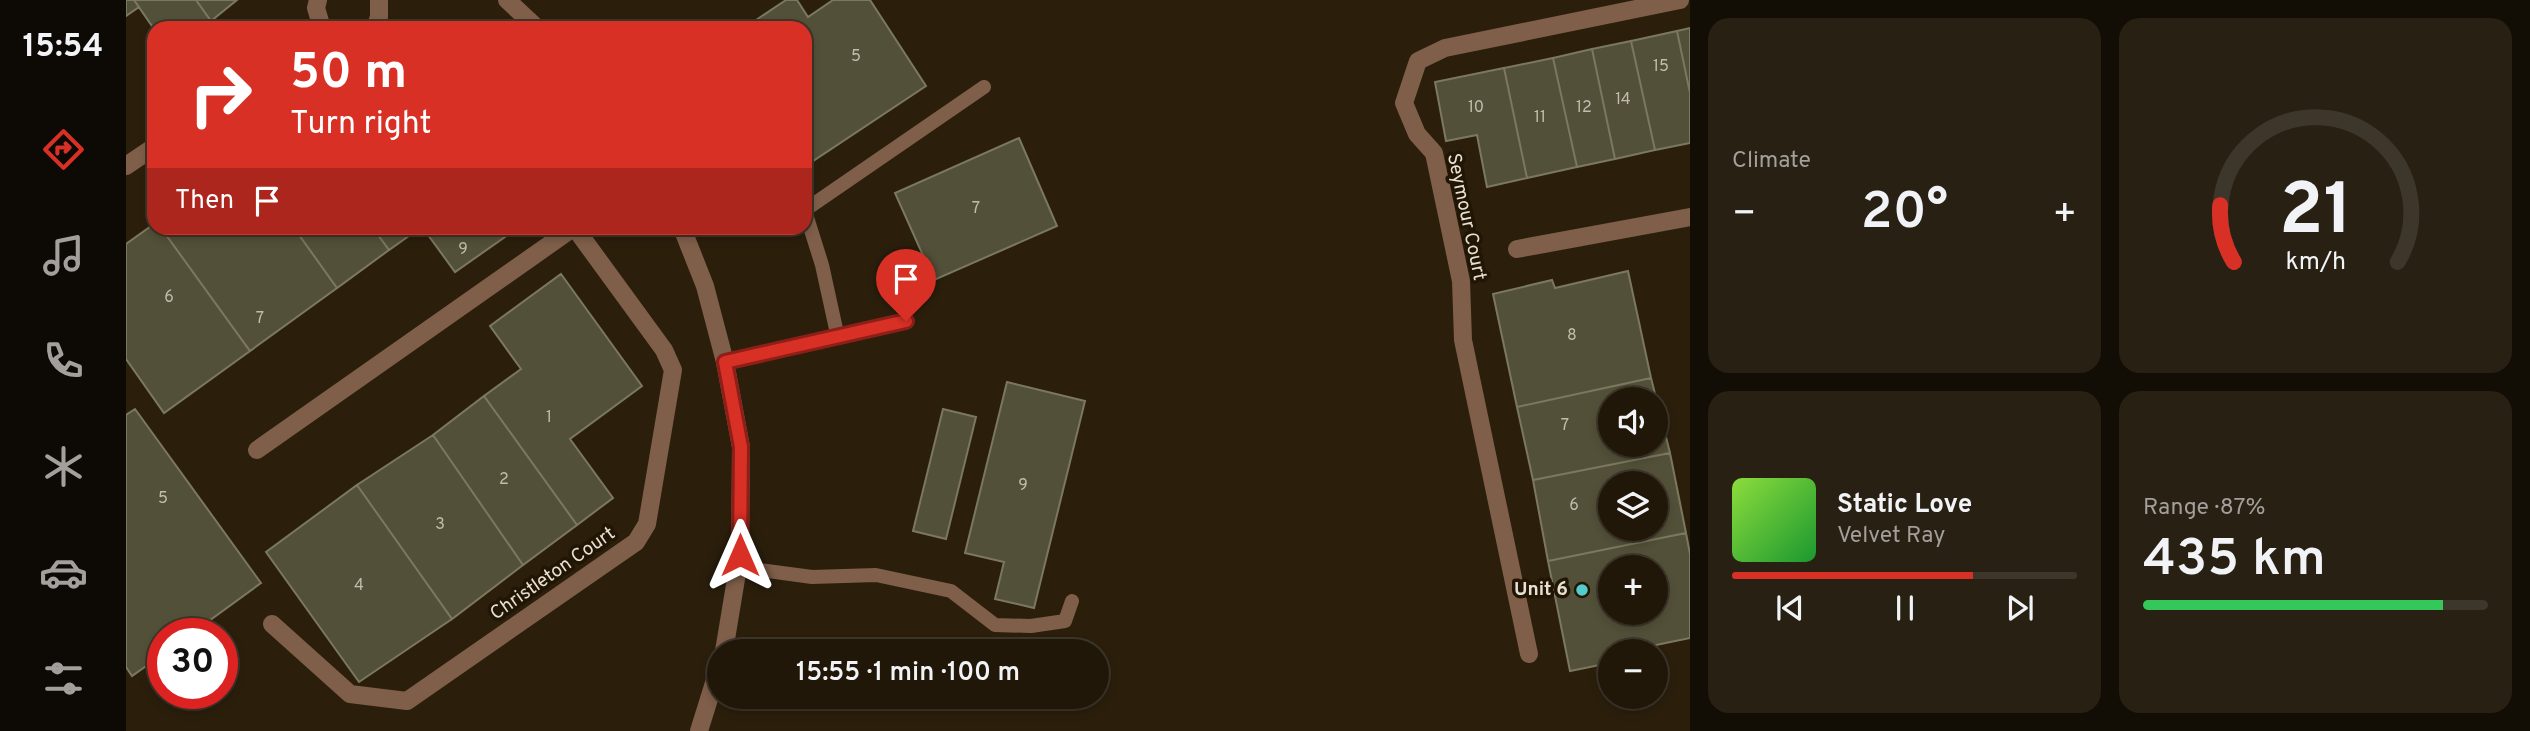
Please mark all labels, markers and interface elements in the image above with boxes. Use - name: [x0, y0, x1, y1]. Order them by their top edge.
- text: 15:54: [23, 28, 103, 68]
- text: 50 m: [290, 44, 407, 106]
- house number: 5: [851, 47, 861, 67]
- icon: right: [175, 49, 266, 140]
- house number: 15: [1653, 57, 1669, 77]
- house number: 14: [1615, 90, 1631, 110]
- house number: 10: [1468, 98, 1484, 118]
- house number: 12: [1576, 98, 1592, 118]
- text: Turn right: [290, 105, 432, 145]
- house number: 11: [1534, 108, 1546, 128]
- icon: directions: [39, 125, 88, 174]
- text: Climate: [1732, 147, 1811, 176]
- street label: Seymour Court: [1441, 151, 1491, 283]
- text: 21: [2279, 168, 2352, 260]
- text: 20°: [1861, 181, 1948, 247]
- icon: arrive: [248, 182, 286, 220]
- text: Then: [175, 185, 234, 218]
- text: −: [1732, 191, 1757, 240]
- text: +: [2052, 191, 2077, 240]
- house number: 7: [972, 199, 980, 219]
- icon: music: [39, 231, 88, 280]
- house number: 9: [458, 240, 468, 260]
- text: km/h: [2285, 246, 2346, 278]
- pin: [876, 249, 936, 321]
- icon: arrive: [887, 260, 925, 298]
- house number: 6: [164, 288, 174, 308]
- house number: 7: [256, 309, 264, 329]
- house number: 8: [1567, 326, 1577, 346]
- icon: phone: [39, 336, 88, 385]
- map controls: [1598, 387, 1668, 709]
- button: sound: [1598, 387, 1668, 457]
- house number: 1: [546, 408, 552, 428]
- house number: 7: [1561, 416, 1569, 436]
- icon: climate: [39, 442, 88, 491]
- house number: 2: [499, 470, 509, 490]
- button: layers: [1598, 471, 1668, 541]
- house number: 9: [1018, 476, 1028, 496]
- house number: 5: [158, 489, 168, 509]
- text: Static Love: [1837, 489, 1972, 522]
- text: Range · 87%: [2143, 494, 2266, 523]
- house number: 6: [1569, 496, 1579, 516]
- house number: 3: [435, 515, 445, 535]
- position arrow: [703, 518, 777, 592]
- street label: Christleton Court: [486, 522, 620, 626]
- text: Velvet Ray: [1837, 522, 1945, 551]
- text: 435 km: [2143, 528, 2326, 594]
- icon: car: [39, 548, 88, 597]
- button: +: [1598, 555, 1668, 625]
- house number: 4: [354, 576, 364, 596]
- place label: Unit 6: [1514, 578, 1568, 602]
- marker: Unit 6: [1574, 582, 1590, 598]
- icon: previous: [1771, 589, 1809, 627]
- icon: pause: [1886, 589, 1924, 627]
- icon: next: [2001, 589, 2039, 627]
- speed limit sign: 30: [147, 618, 238, 709]
- button: −: [1598, 639, 1668, 709]
- icon: filters: [39, 654, 88, 703]
- text: 15:55 · 1 min · 100 m: [796, 657, 1020, 690]

